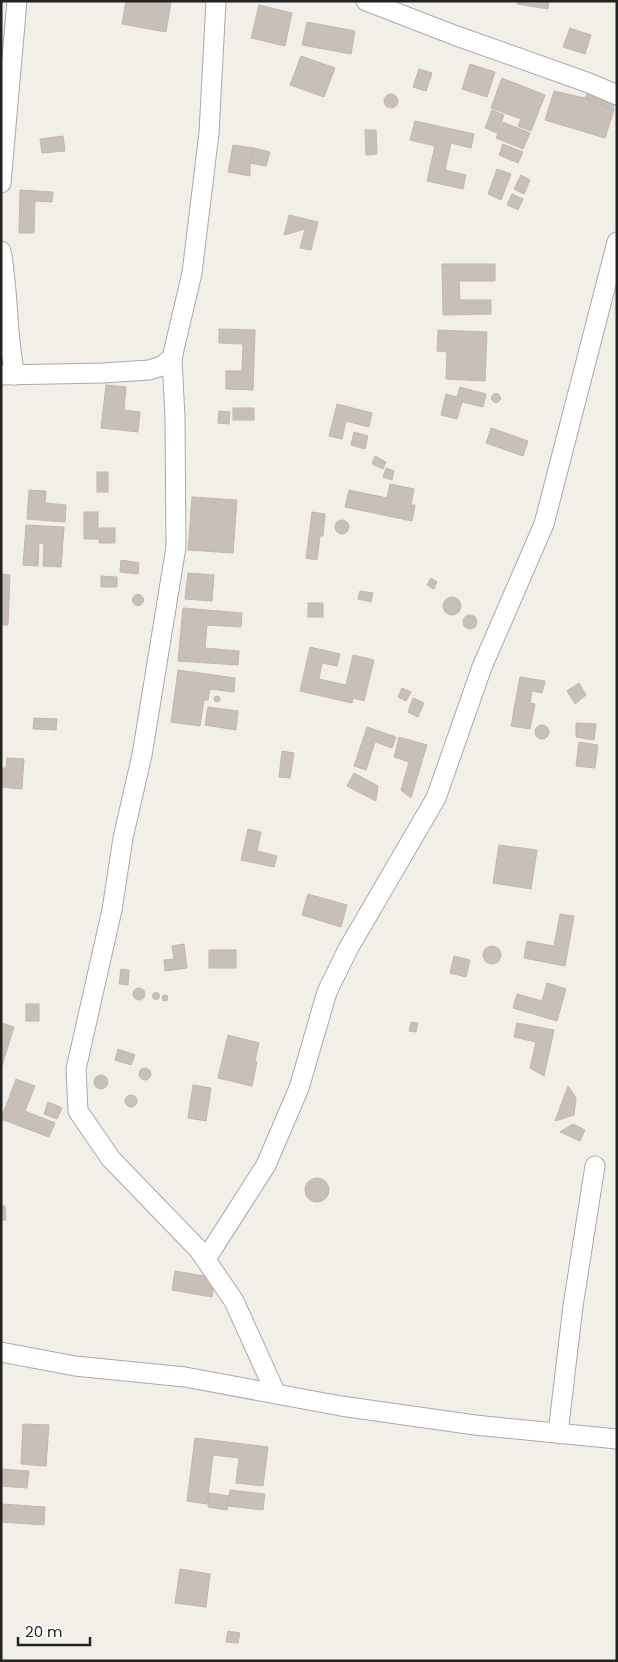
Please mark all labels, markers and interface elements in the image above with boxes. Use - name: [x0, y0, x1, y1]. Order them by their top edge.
- scale bar: [18, 1614, 90, 1646]
- text: 20 m: [25, 1621, 63, 1642]

